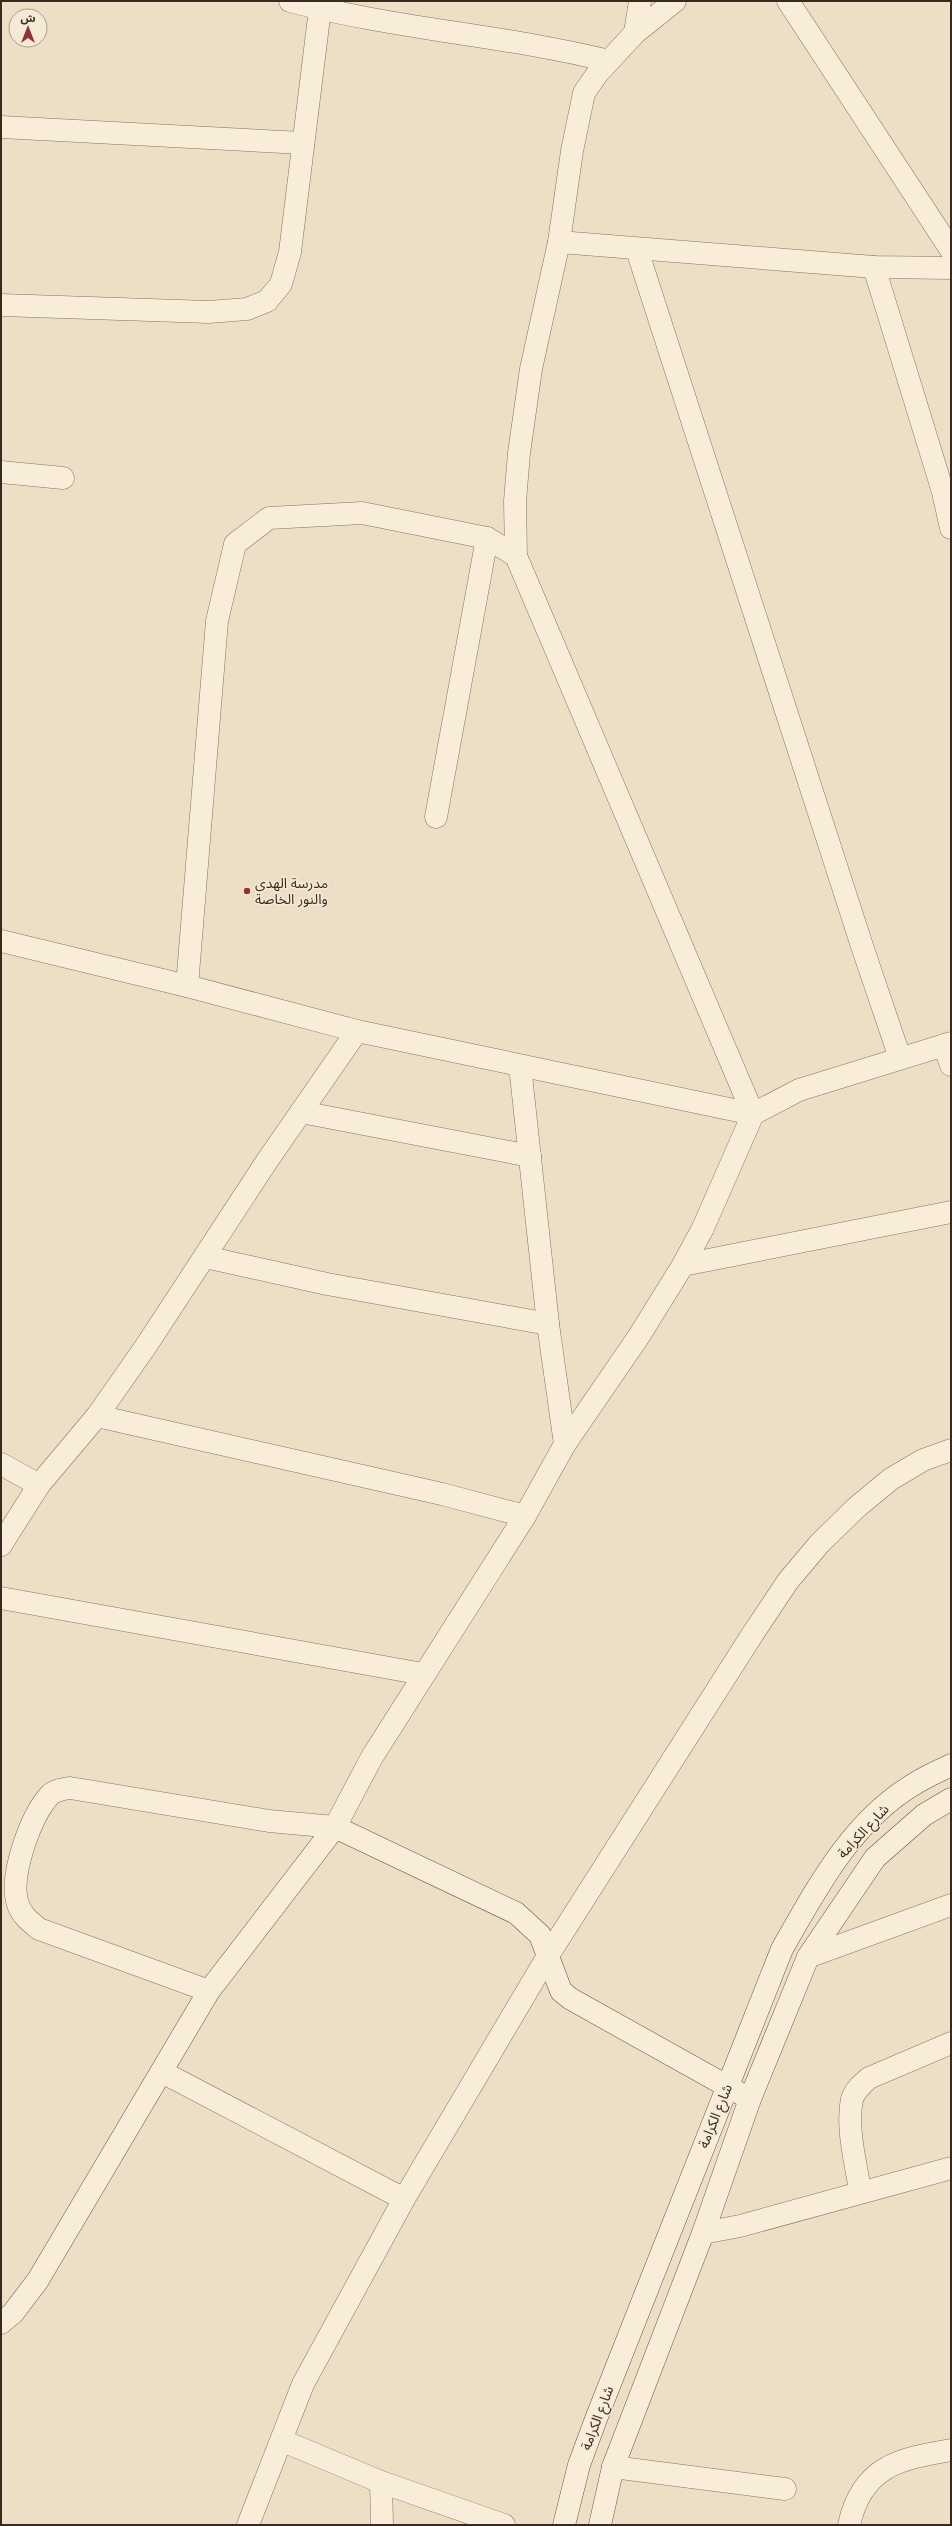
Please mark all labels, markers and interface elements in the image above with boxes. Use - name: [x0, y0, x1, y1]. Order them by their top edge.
- north arrow: [8, 8, 48, 48]
- text: ش: [20, 12, 36, 25]
- place label: مدرسة الهدى والنور الخاصة: [255, 875, 328, 908]
- marker: مدرسة الهدى والنور الخاصة: [242, 886, 252, 896]
- street label: شارع الكرامة: [834, 1801, 894, 1863]
- street label: شارع الكرامة: [695, 2082, 738, 2151]
- street label: شارع الكرامة: [577, 2384, 619, 2453]

